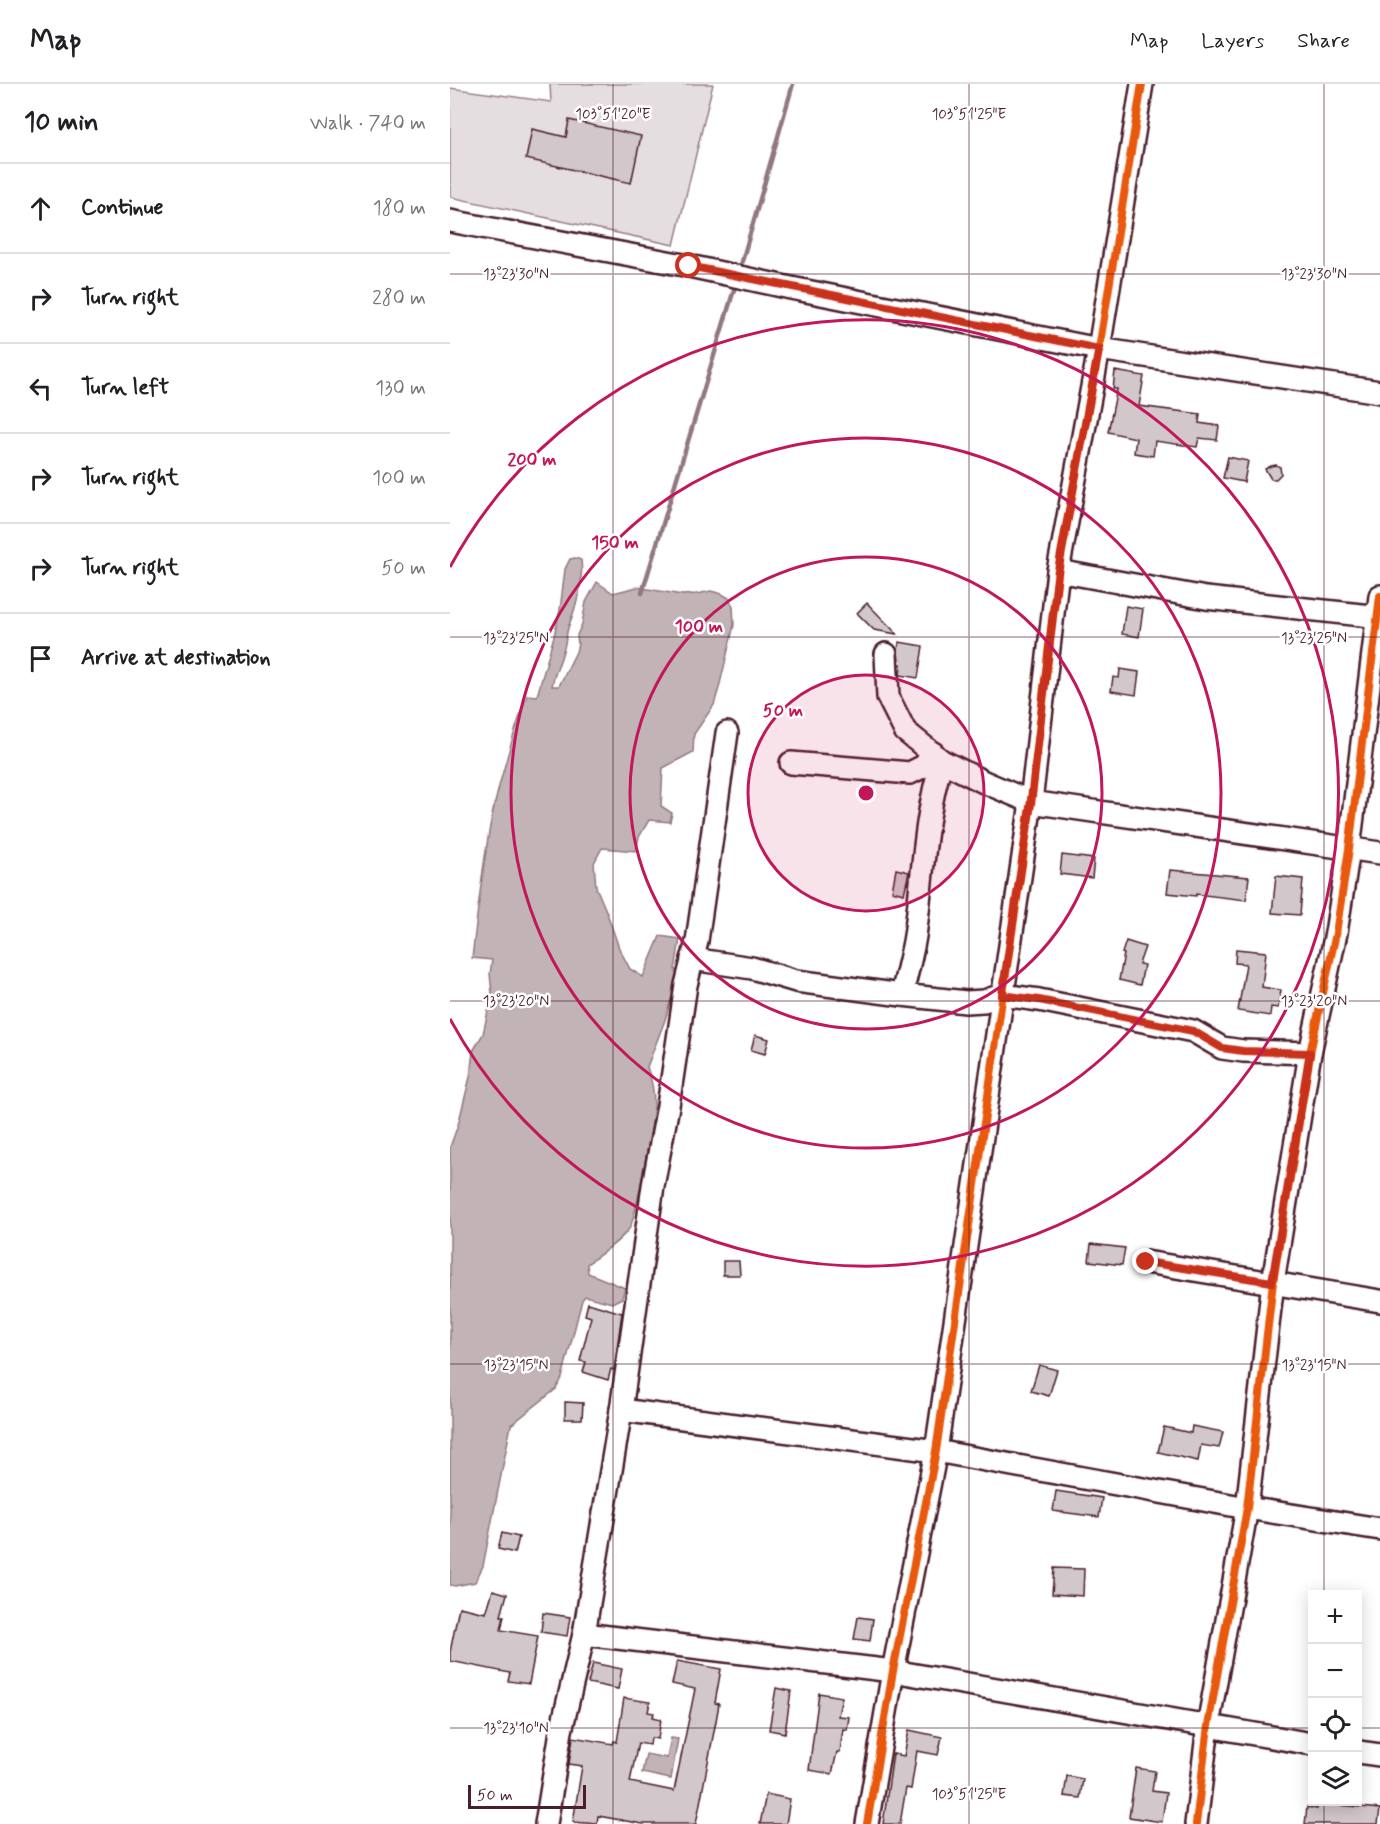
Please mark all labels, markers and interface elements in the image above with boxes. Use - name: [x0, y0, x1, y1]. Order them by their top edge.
- text: Map: [30, 23, 81, 60]
- text: Map: [1130, 27, 1168, 55]
- text: Layers: [1201, 27, 1264, 55]
- text: Share: [1297, 27, 1350, 55]
- text: 103°51'20"E: [575, 105, 651, 125]
- text: 103°51'25"E: [932, 105, 1007, 125]
- text: 10 min: [24, 106, 99, 140]
- text: Walk · 740 m: [310, 110, 426, 137]
- icon: ahead: [24, 192, 57, 225]
- text: Continue: [81, 194, 163, 222]
- text: 180 m: [373, 195, 426, 222]
- route start: [675, 252, 701, 278]
- text: 13°23'30"N: [483, 265, 549, 285]
- text: 13°23'30"N: [1281, 265, 1347, 285]
- icon: right: [24, 282, 57, 315]
- text: Turn right: [81, 284, 179, 312]
- text: 280 m: [372, 285, 426, 312]
- icon: left: [24, 372, 57, 405]
- text: Turn left: [81, 374, 169, 402]
- text: 130 m: [375, 375, 426, 402]
- text: 200 m: [507, 448, 557, 472]
- icon: right: [24, 462, 57, 495]
- text: Turn right: [81, 464, 179, 492]
- text: 100 m: [372, 465, 426, 492]
- text: 150 m: [591, 531, 639, 555]
- icon: right: [24, 552, 57, 585]
- text: Turn right: [81, 554, 179, 582]
- text: 50 m: [381, 555, 426, 582]
- text: 100 m: [675, 615, 723, 639]
- text: 13°23'25"N: [483, 629, 549, 649]
- text: 13°23'25"N: [1281, 629, 1347, 649]
- icon: arrive: [24, 642, 57, 675]
- text: Arrive at destination: [81, 644, 271, 672]
- text: 50 m: [763, 699, 803, 723]
- centre of rings: [856, 783, 876, 803]
- text: 13°23'20"N: [483, 992, 549, 1012]
- text: 13°23'20"N: [1281, 992, 1347, 1012]
- route end: [1132, 1248, 1158, 1274]
- text: 13°23'15"N: [483, 1356, 549, 1376]
- text: 13°23'15"N: [1281, 1356, 1347, 1376]
- map controls: [1308, 1590, 1362, 1806]
- button: +: [1308, 1590, 1362, 1644]
- button: −: [1308, 1644, 1362, 1698]
- button: locate: [1308, 1698, 1362, 1752]
- text: 13°23'10"N: [483, 1719, 549, 1739]
- button: layers: [1308, 1752, 1362, 1806]
- scale bar: [468, 1782, 586, 1810]
- text: 50 m: [477, 1785, 513, 1806]
- text: 103°51'25"E: [932, 1785, 1007, 1805]

